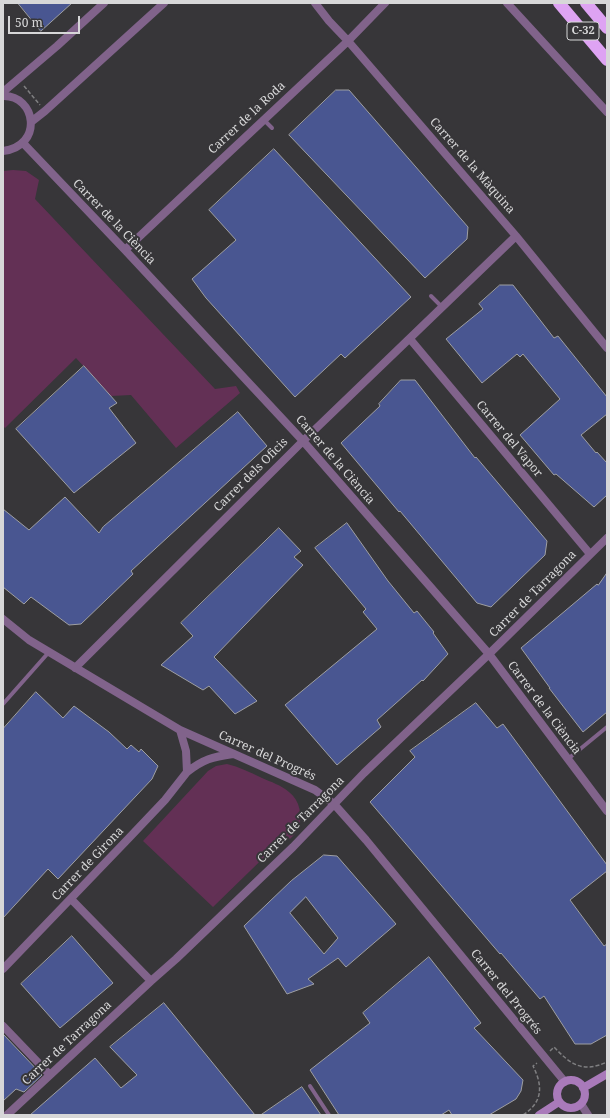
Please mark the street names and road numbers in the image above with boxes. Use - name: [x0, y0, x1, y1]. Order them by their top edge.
- road number: C-32: [567, 22, 599, 40]
- street label: Carrer de la Roda: [206, 79, 288, 157]
- street label: Carrer de la Màquina: [426, 115, 518, 217]
- street label: Carrer de la Ciència: [70, 176, 158, 268]
- street label: Carrer del Vapor: [473, 398, 545, 480]
- street label: Carrer de la Ciència: [293, 413, 377, 507]
- street label: Carrer dels Oficis: [211, 435, 291, 515]
- street label: Carrer de Tarragona: [487, 548, 579, 640]
- street label: Carrer de la Ciència: [504, 659, 584, 757]
- street label: Carrer del Progrés: [216, 728, 318, 784]
- street label: Carrer de Tarragona: [255, 774, 347, 866]
- street label: Carrer de Girona: [49, 824, 127, 904]
- street label: Carrer del Progrés: [467, 947, 545, 1037]
- street label: Carrer de Tarragona: [19, 998, 115, 1088]

